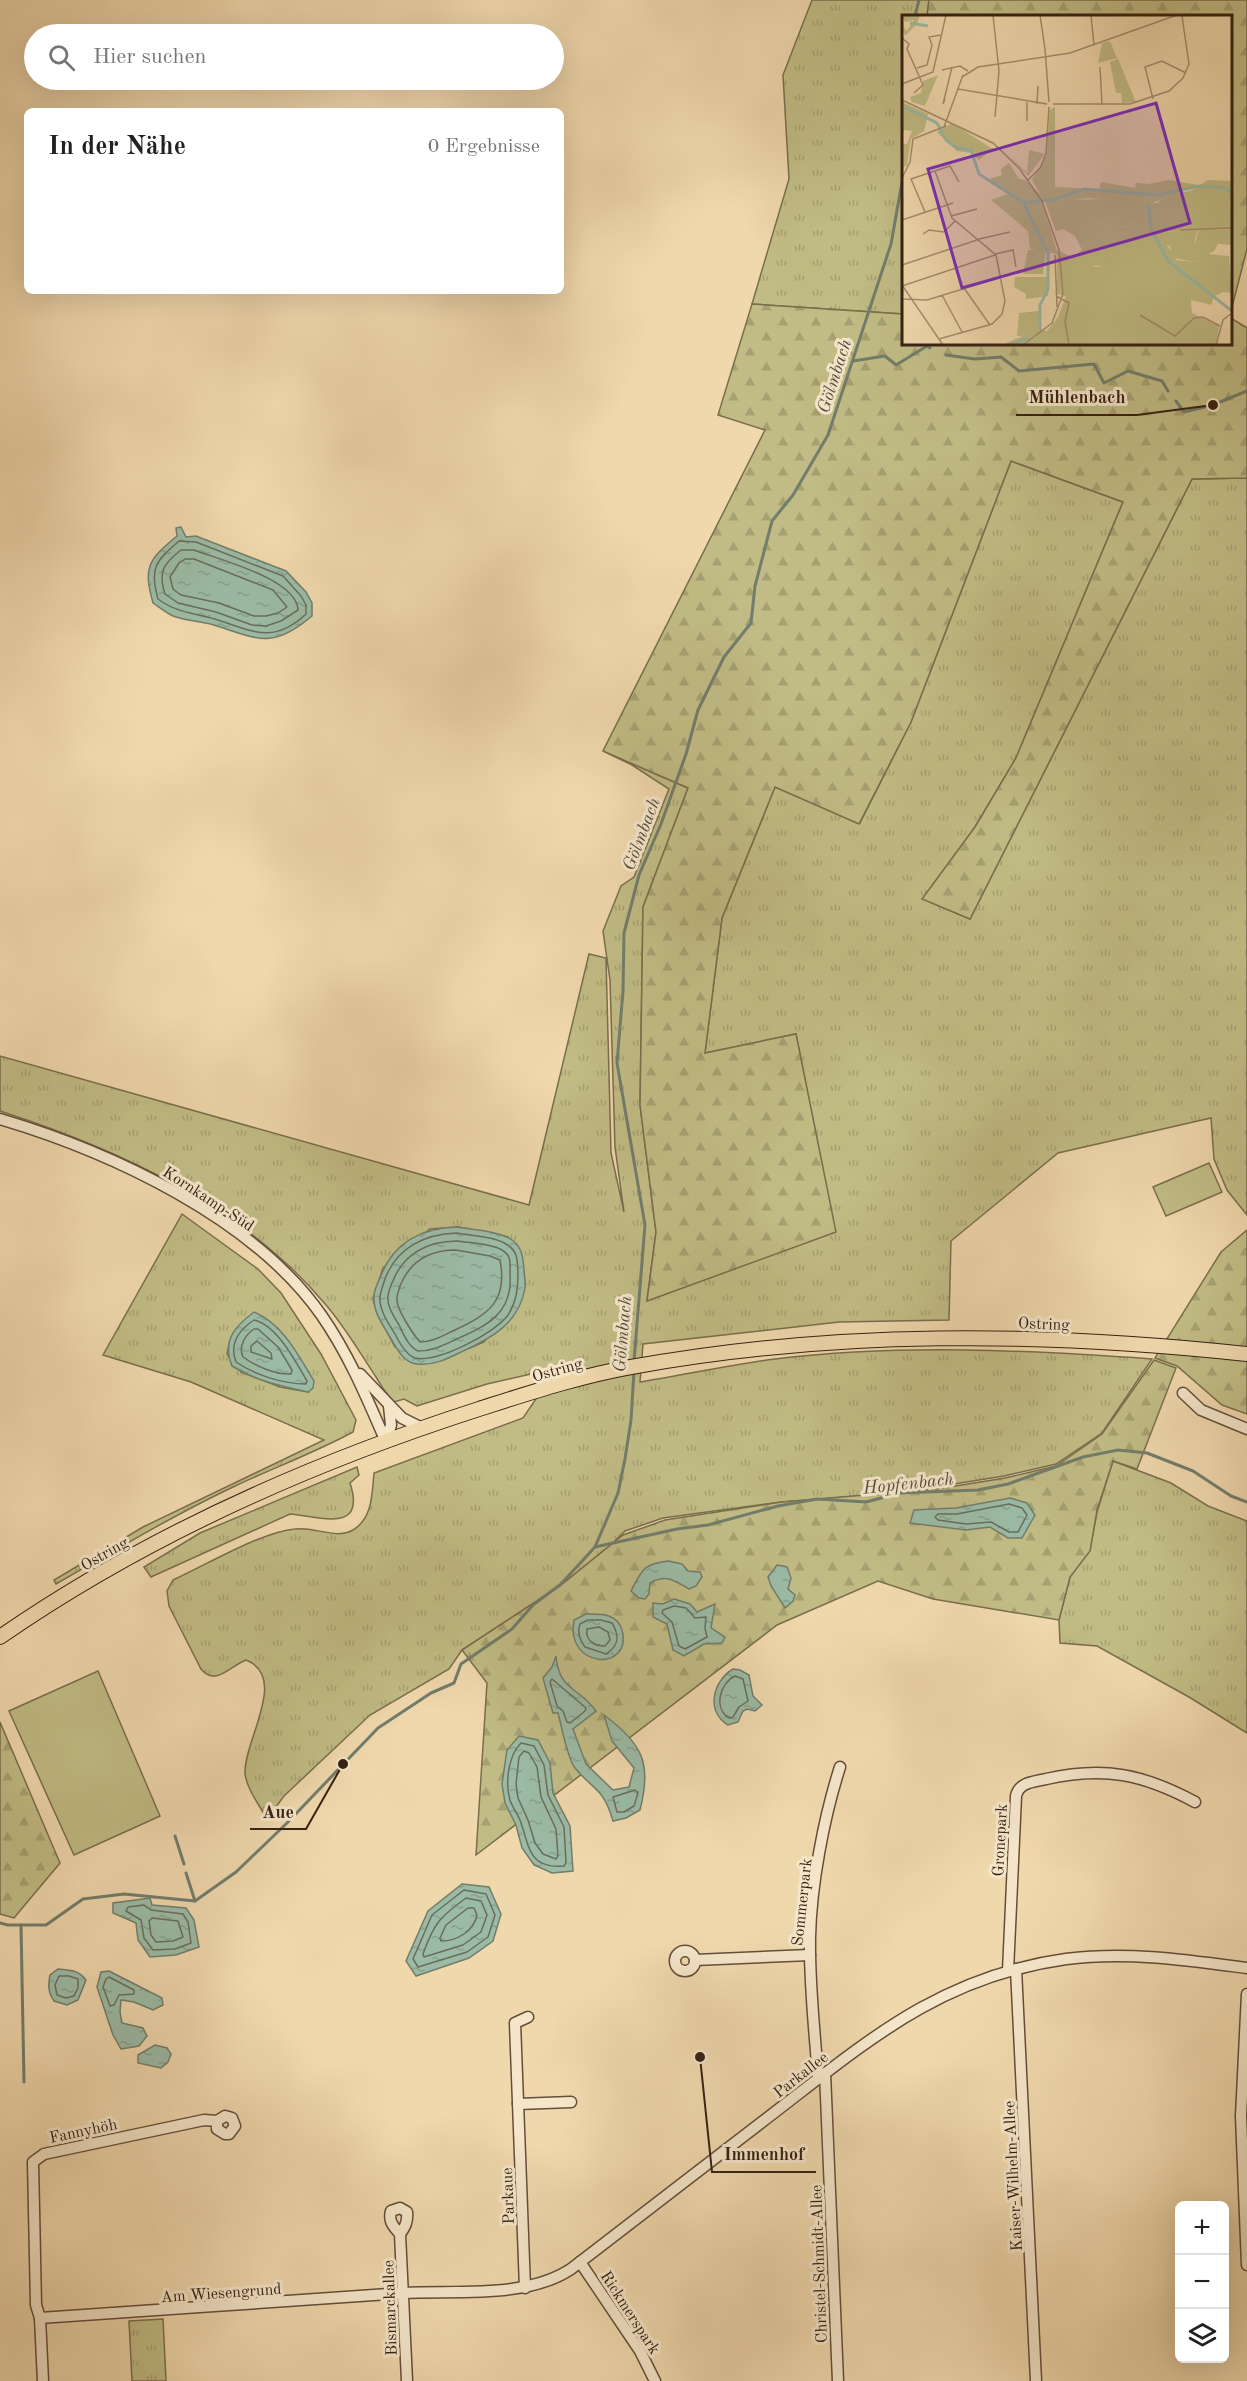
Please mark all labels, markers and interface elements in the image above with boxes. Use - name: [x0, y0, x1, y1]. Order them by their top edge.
- inset map: [902, 15, 1232, 345]
- search box: [24, 24, 564, 90]
- icon: search: [45, 41, 78, 74]
- text: Hier suchen: [93, 46, 206, 68]
- text: In der Nähe: [48, 134, 186, 160]
- text: 0 Ergebnisse: [428, 137, 540, 157]
- water label: Gölmbach: [815, 337, 855, 415]
- callout: Mühlenbach: [1016, 379, 1137, 415]
- text: Mühlenbach: [1028, 389, 1126, 407]
- water label: Gölmbach: [620, 795, 664, 873]
- street label: Kornkamp-Süd: [159, 1164, 256, 1235]
- water label: Gölmbach: [611, 1295, 635, 1373]
- street label: Ostring: [1018, 1316, 1071, 1334]
- street label: Ostring: [530, 1356, 585, 1386]
- water label: Hopfenbach: [861, 1470, 954, 1498]
- street label: Ostring: [79, 1535, 132, 1575]
- callout: Aue: [250, 1793, 306, 1829]
- street label: Gronepark: [991, 1803, 1011, 1877]
- text: Aue: [262, 1804, 294, 1822]
- street label: Sommerpark: [790, 1857, 816, 1947]
- street label: Parkallee: [771, 2049, 831, 2102]
- street label: Kaiser-Wilhelm-Allee: [1002, 2100, 1026, 2252]
- street label: Fannyhöh: [48, 2117, 119, 2147]
- callout: Immenhof: [712, 2136, 816, 2172]
- text: Immenhof: [724, 2146, 806, 2164]
- street label: Parkaue: [500, 2167, 518, 2225]
- street label: Christel-Schmidt-Allee: [809, 2184, 831, 2343]
- map controls: [1175, 2201, 1229, 2363]
- button: +: [1175, 2201, 1229, 2255]
- button: −: [1175, 2255, 1229, 2309]
- street label: Bismarckallee: [381, 2260, 401, 2356]
- street label: Rickmerspark: [597, 2269, 662, 2358]
- street label: Am Wiesengrund: [160, 2282, 282, 2306]
- button: layers: [1175, 2309, 1229, 2363]

